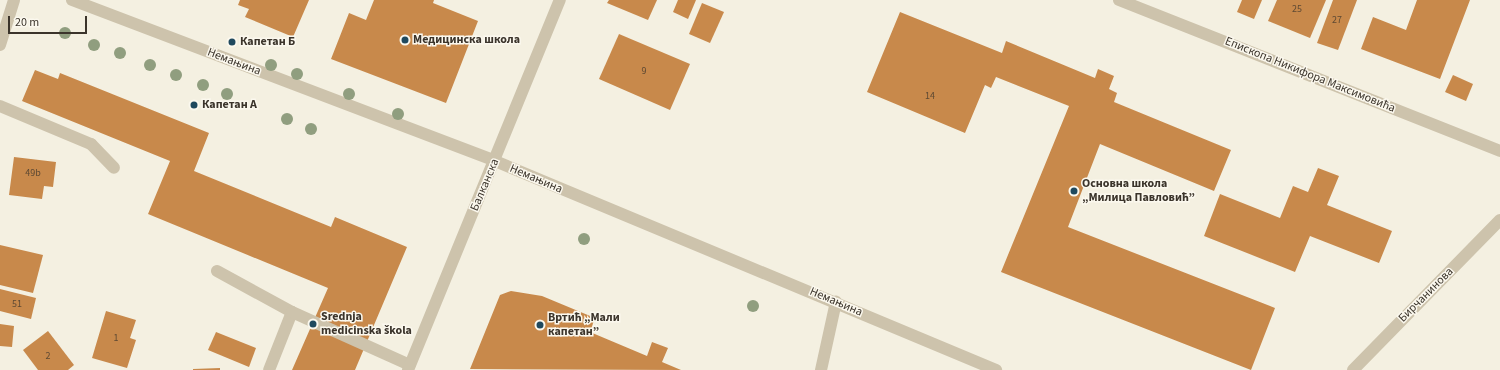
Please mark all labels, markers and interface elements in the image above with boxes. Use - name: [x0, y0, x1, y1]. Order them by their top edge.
- house number: 25: [1292, 4, 1302, 16]
- scale bar: [10, 8, 89, 34]
- text: 20 m: [15, 14, 39, 31]
- house number: 27: [1332, 15, 1342, 27]
- place label: Медицинска школа: [413, 33, 520, 47]
- street label: Епископа Никифора Максимовића: [1223, 34, 1397, 116]
- place label: Капетан Б: [240, 35, 295, 49]
- marker: Медицинска школа: [400, 35, 410, 45]
- marker: Капетан Б: [227, 37, 237, 47]
- street label: Немањина: [205, 45, 263, 79]
- house number: 9: [642, 66, 646, 78]
- house number: 14: [925, 91, 935, 103]
- place label: Капетан А: [202, 98, 257, 112]
- marker: Капетан А: [189, 100, 199, 110]
- street label: Балканска: [468, 157, 502, 213]
- street label: Немањина: [507, 161, 565, 197]
- house number: 49b: [25, 168, 41, 180]
- place label: Основна школа „Милица Павловић”: [1082, 177, 1195, 205]
- marker: Основна школа „Милица Павловић”: [1069, 186, 1079, 196]
- street label: Бирчанинова: [1396, 265, 1456, 325]
- street label: Немањина: [807, 284, 865, 320]
- house number: 51: [12, 299, 22, 311]
- place label: Srednja medicinska škola: [321, 310, 412, 338]
- place label: Вртић „Мали капетан”: [548, 311, 620, 339]
- marker: Srednja medicinska škola: [308, 319, 318, 329]
- marker: Вртић „Мали капетан”: [535, 320, 545, 330]
- house number: 1: [114, 333, 118, 345]
- house number: 2: [46, 351, 50, 363]

